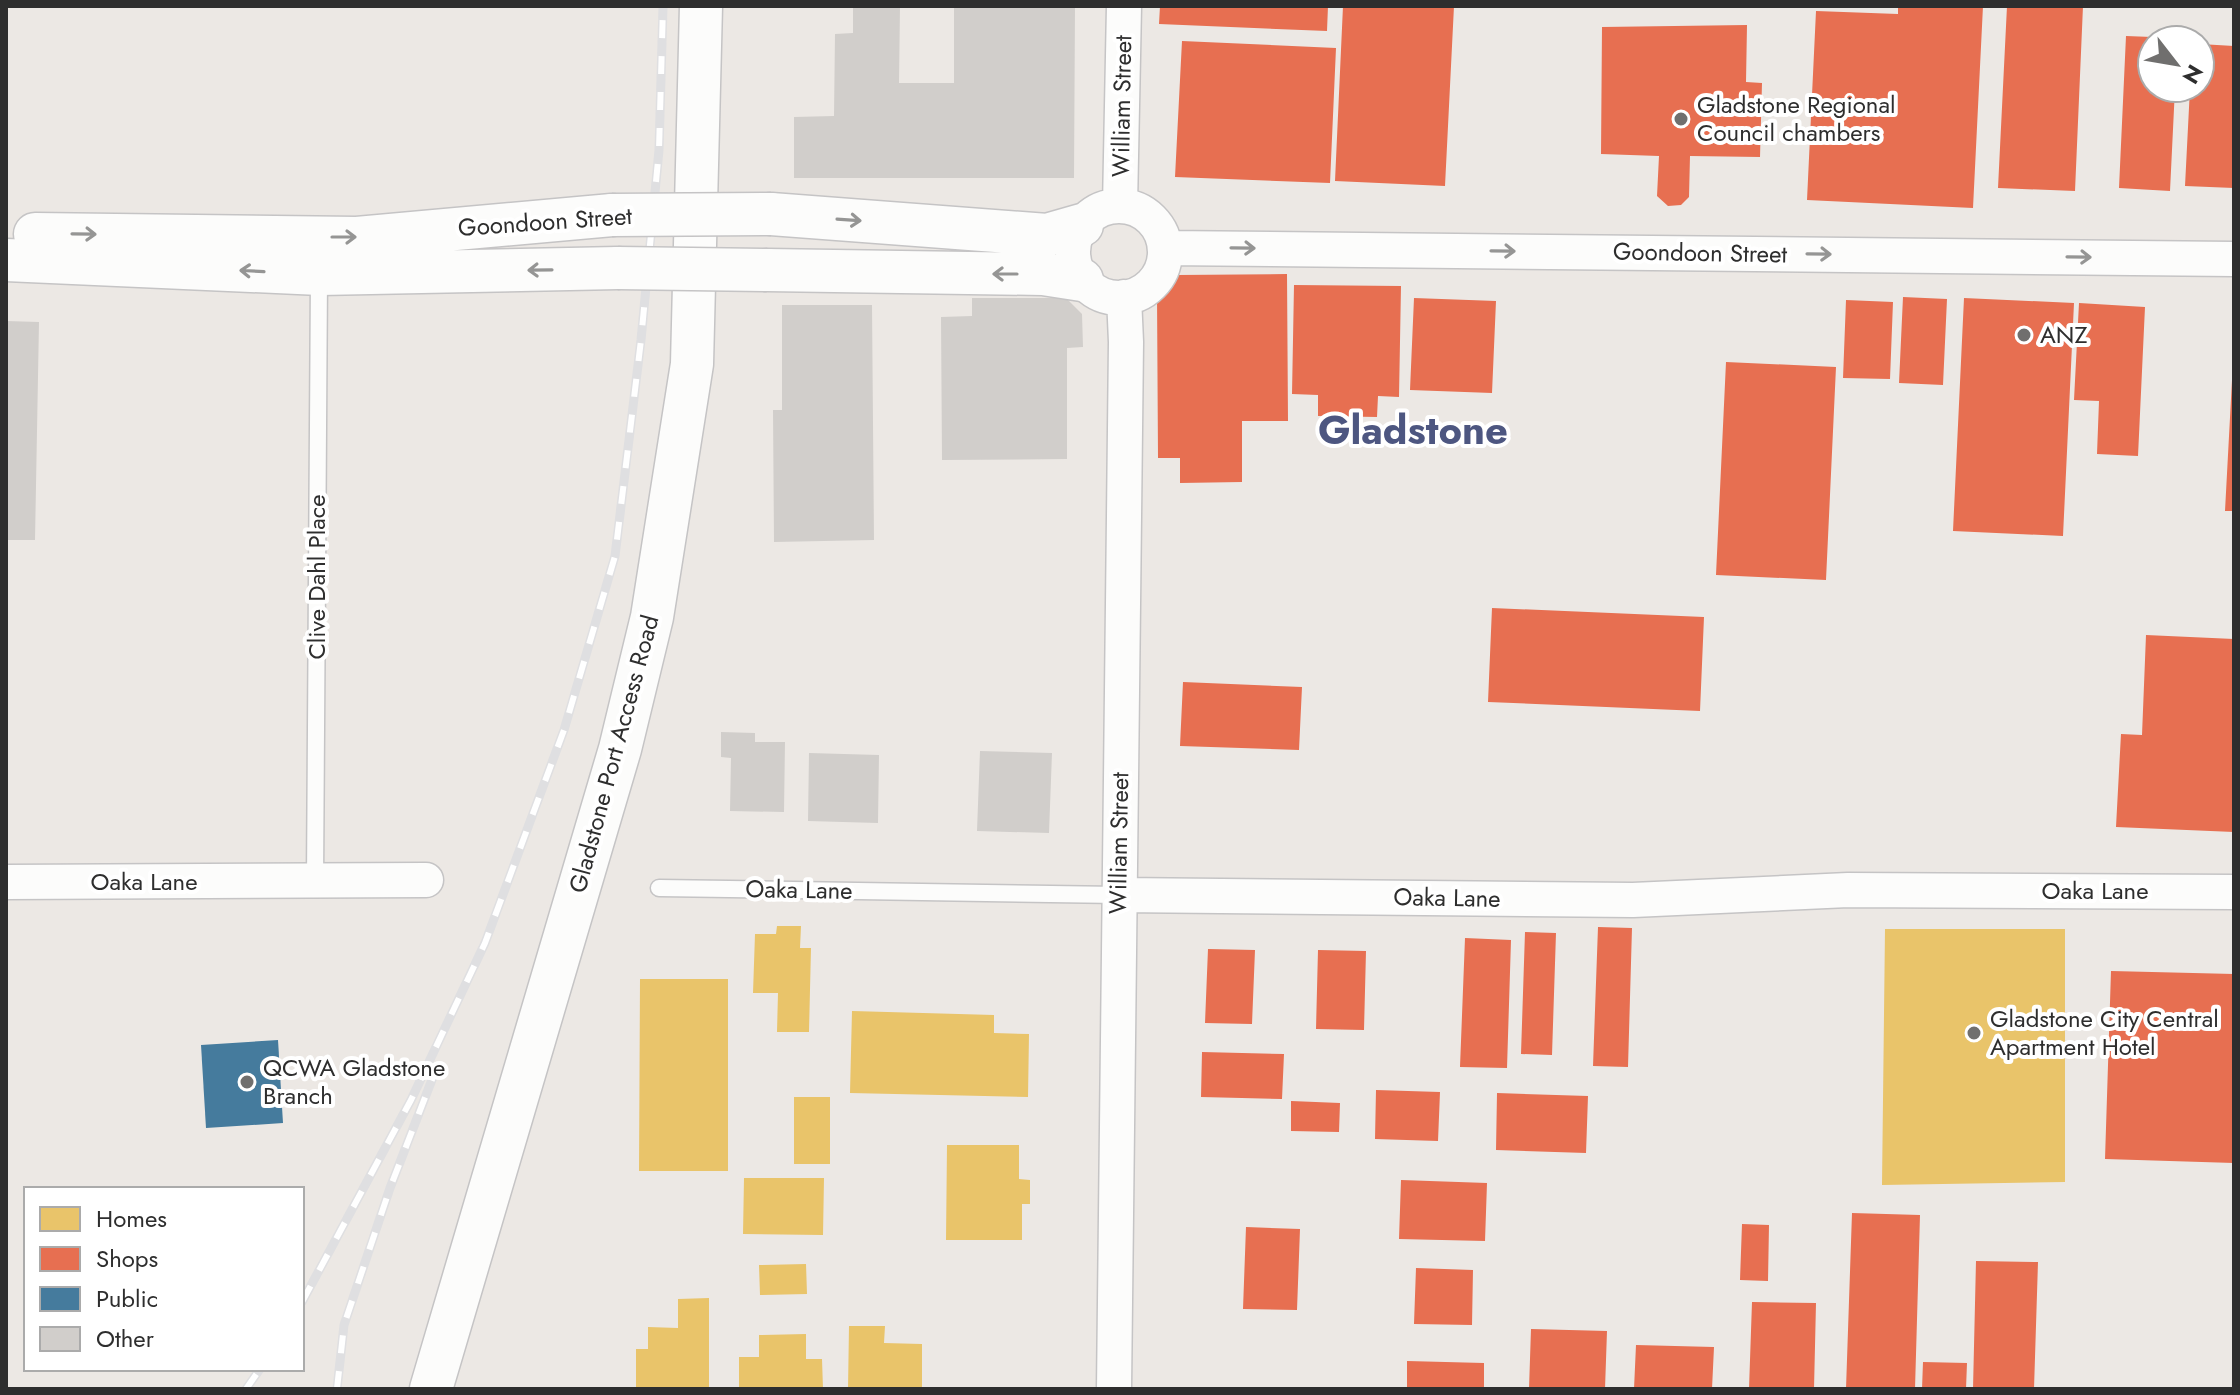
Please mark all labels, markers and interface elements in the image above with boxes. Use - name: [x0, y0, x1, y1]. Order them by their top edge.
- north arrow: [2136, 24, 2216, 104]
- street label: William Street: [1103, 34, 1140, 177]
- text: N: [2175, 59, 2211, 90]
- place label: Gladstone Regional Council chambers: [1697, 87, 1896, 150]
- marker: Gladstone Regional Council chambers: [1672, 110, 1690, 128]
- street label: Goondoon Street: [457, 198, 633, 245]
- one-way arrow: [835, 213, 862, 228]
- one-way arrow: [70, 226, 97, 242]
- one-way arrow: [330, 229, 357, 245]
- street label: Goondoon Street: [1613, 233, 1788, 272]
- one-way arrow: [1229, 240, 1256, 256]
- one-way arrow: [1489, 243, 1516, 259]
- one-way arrow: [1805, 247, 1832, 262]
- one-way arrow: [2065, 249, 2092, 265]
- one-way arrow: [527, 262, 554, 278]
- one-way arrow: [239, 263, 266, 278]
- one-way arrow: [992, 266, 1019, 282]
- place label: ANZ: [2040, 317, 2088, 352]
- marker: ANZ: [2015, 326, 2033, 344]
- district label: Gladstone: [1318, 401, 1508, 459]
- street label: Clive Dahl Place: [299, 494, 334, 660]
- street label: Gladstone Port Access Road: [560, 611, 667, 897]
- street label: William Street: [1100, 771, 1137, 914]
- street label: Oaka Lane: [90, 864, 198, 899]
- street label: Oaka Lane: [745, 871, 853, 908]
- street label: Oaka Lane: [2041, 873, 2149, 908]
- street label: Oaka Lane: [1393, 879, 1501, 916]
- place label: Gladstone City Central Apartment Hotel: [1990, 1001, 2219, 1064]
- marker: Gladstone City Central Apartment Hotel: [1965, 1024, 1983, 1042]
- place label: QCWA Gladstone Branch: [263, 1050, 445, 1113]
- marker: QCWA Gladstone Branch: [238, 1073, 256, 1091]
- legend: [24, 1187, 304, 1371]
- text: Homes: [96, 1201, 167, 1236]
- text: Shops: [96, 1241, 158, 1276]
- text: Public: [96, 1281, 158, 1316]
- text: Other: [96, 1321, 155, 1356]

